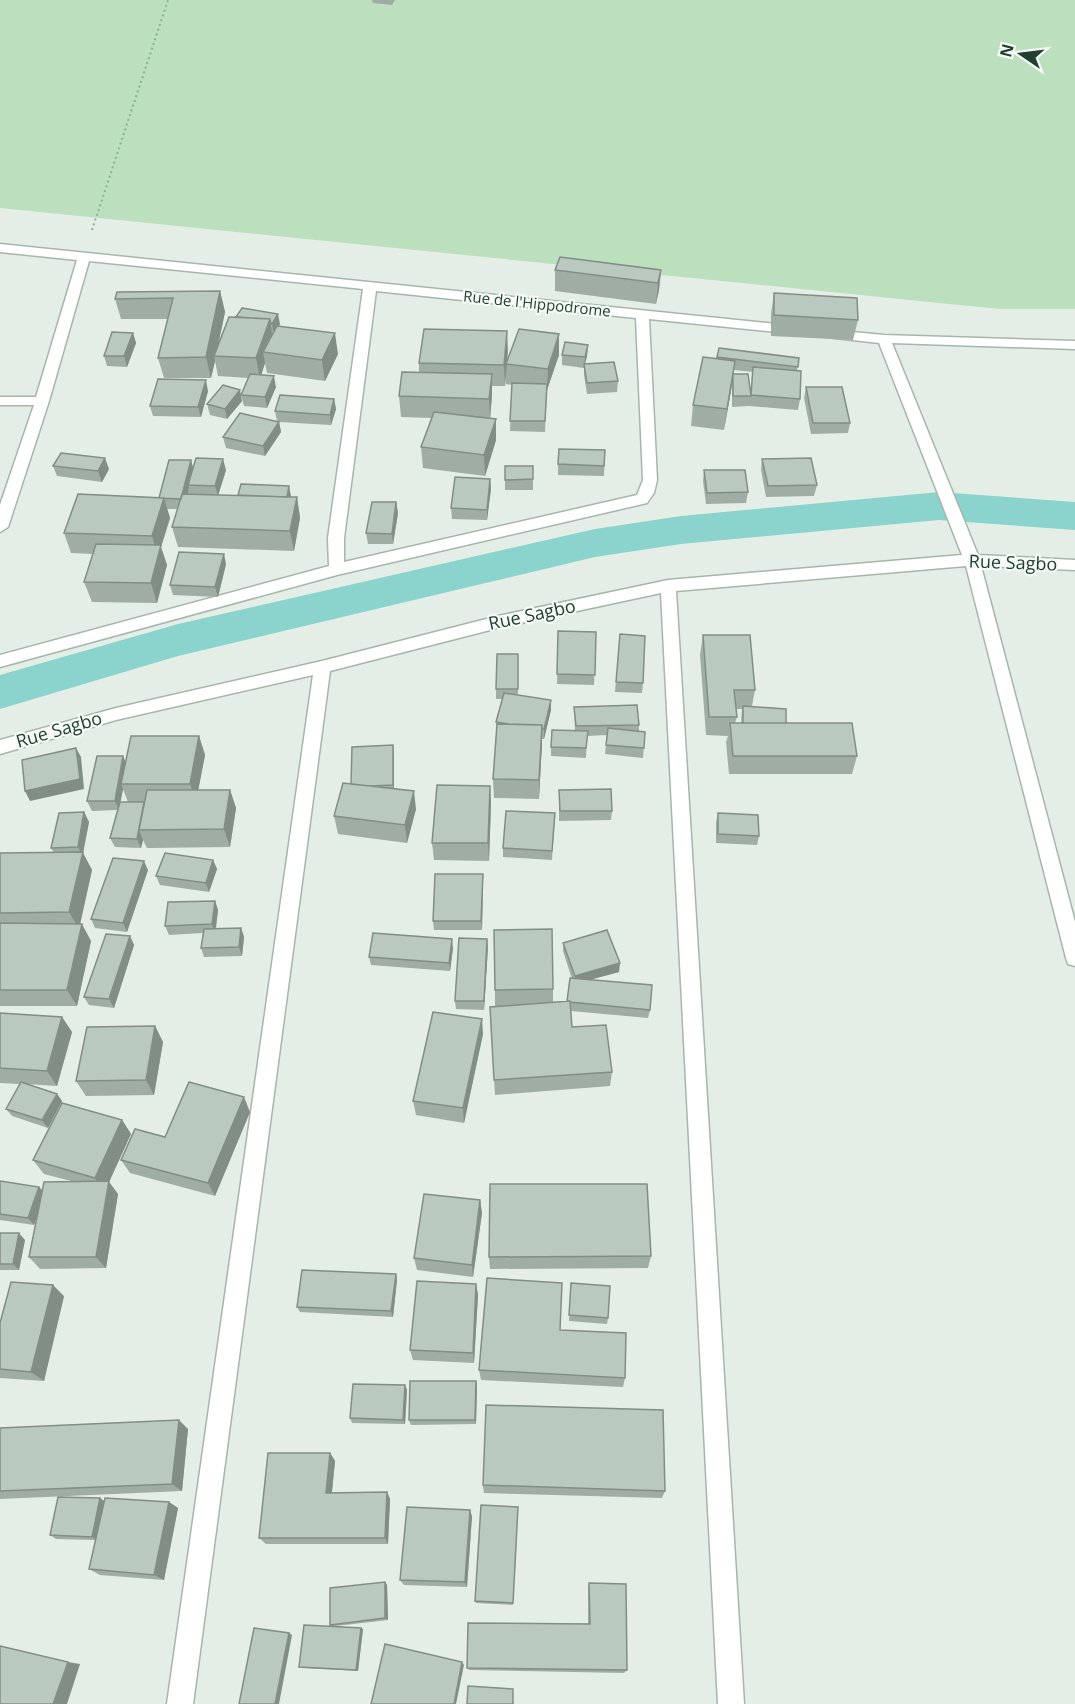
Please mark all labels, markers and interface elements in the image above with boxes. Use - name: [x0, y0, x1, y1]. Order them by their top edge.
- north arrow: [991, 24, 1051, 84]
- text: N: [994, 41, 1019, 59]
- street label: Rue de l'Hippodrome: [462, 285, 612, 321]
- street label: Rue Sagbo: [968, 548, 1058, 576]
- street label: Rue Sagbo: [486, 593, 578, 635]
- street label: Rue Sagbo: [13, 705, 105, 753]

